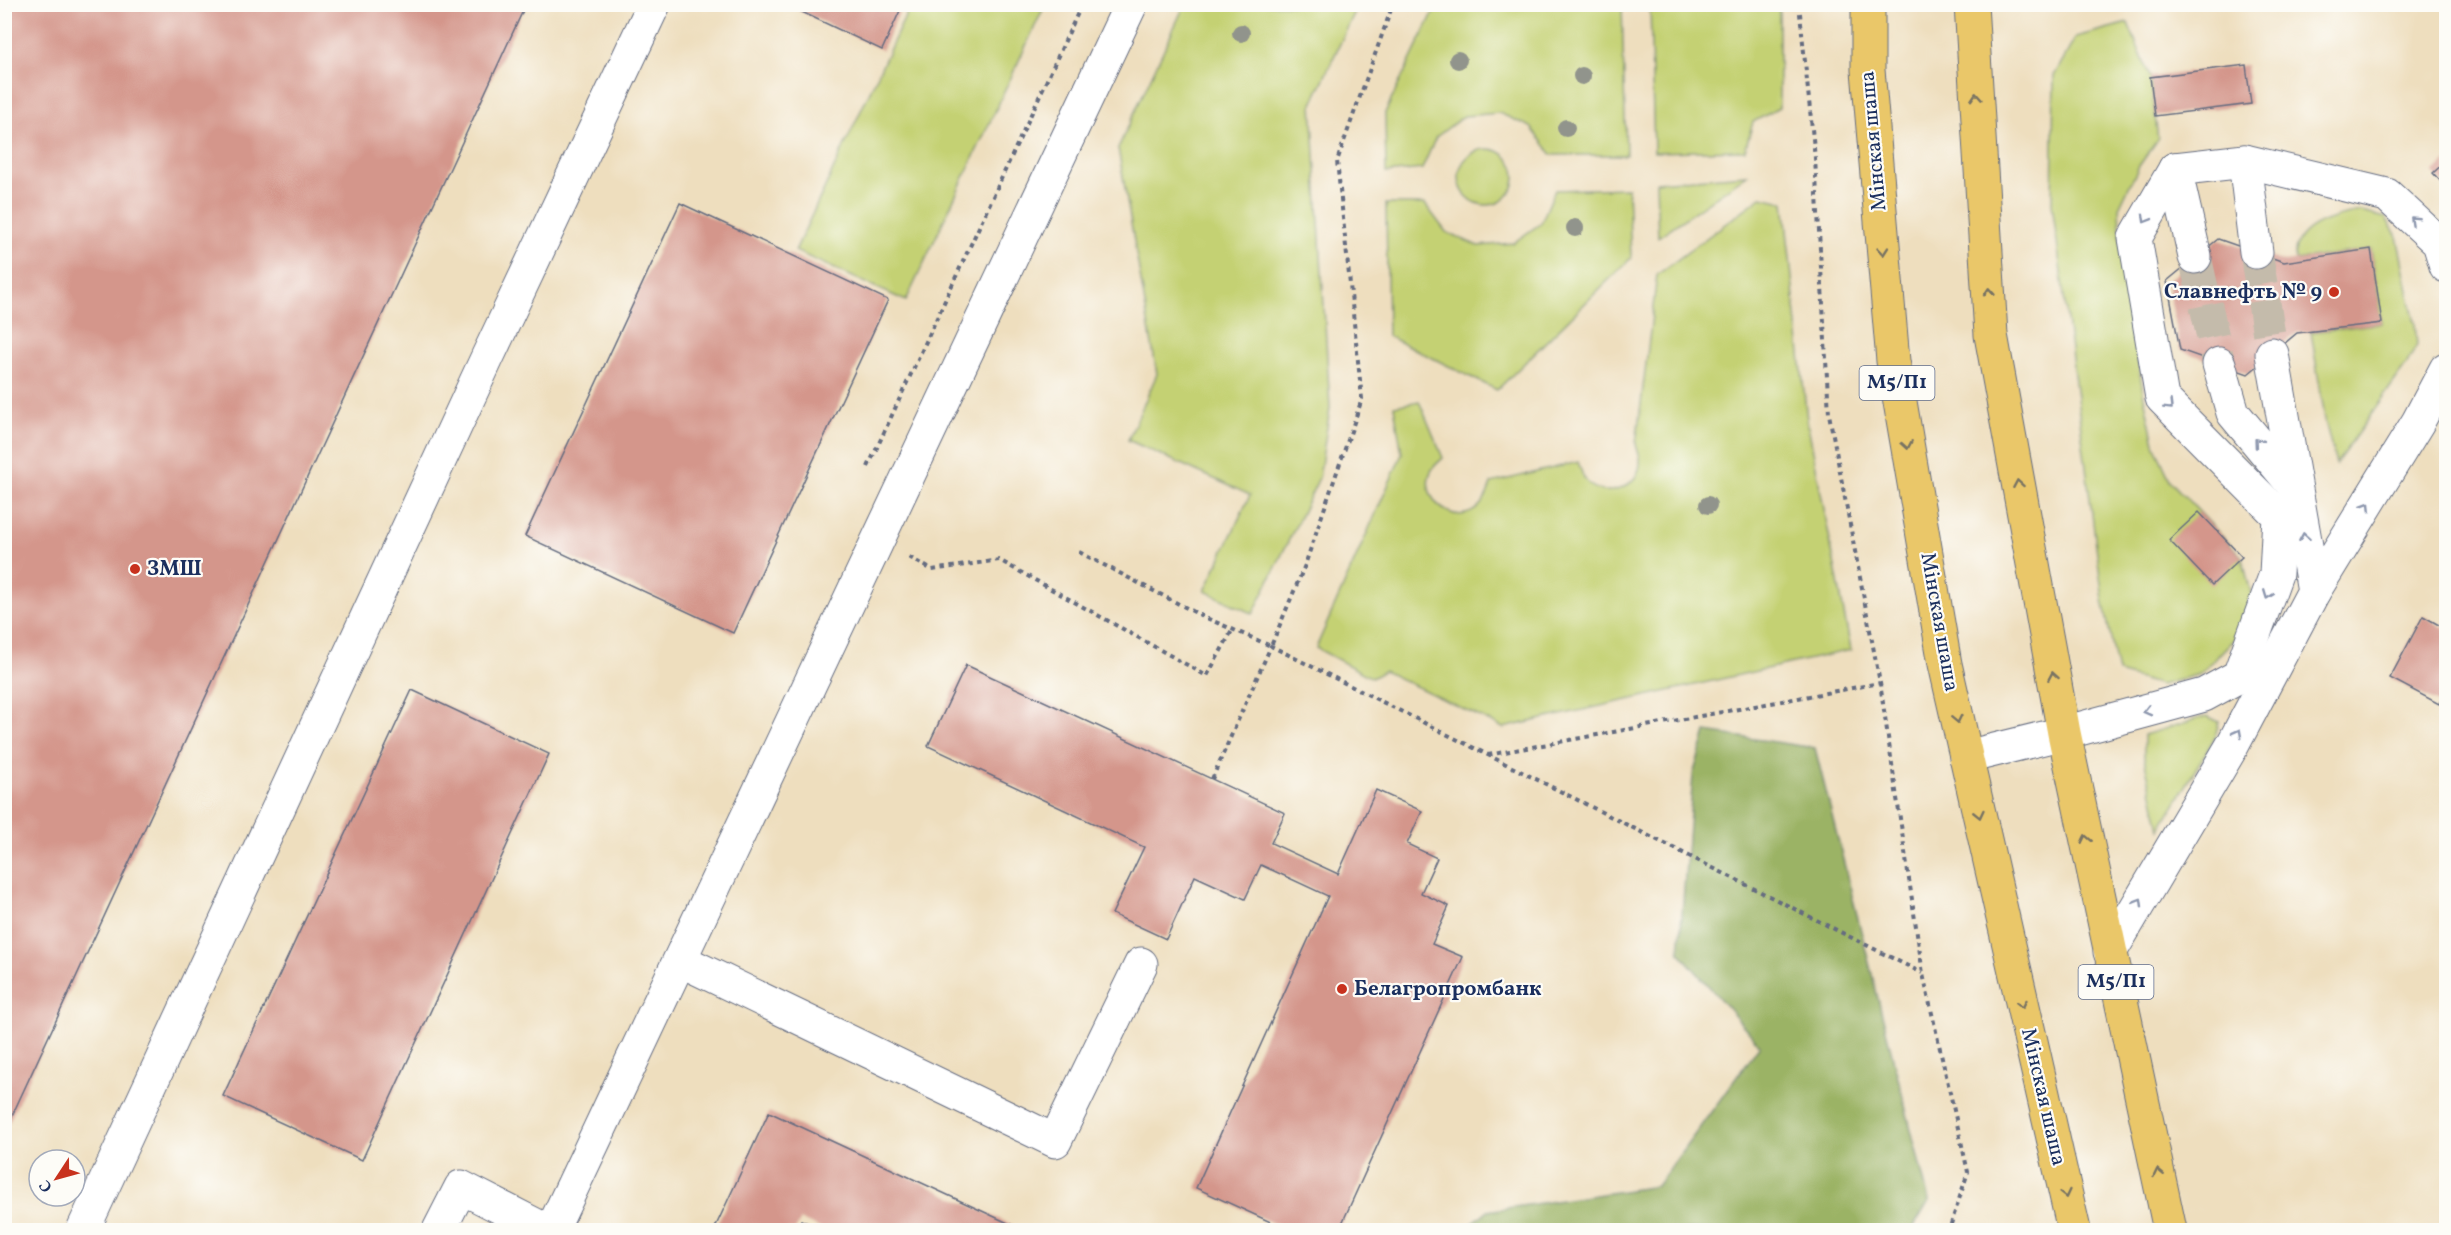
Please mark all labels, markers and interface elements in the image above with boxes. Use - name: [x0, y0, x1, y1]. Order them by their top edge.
- street label: Мінская шаша: [1853, 70, 1895, 212]
- one-way arrow: [1970, 92, 1983, 101]
- one-way arrow: [2141, 213, 2153, 223]
- one-way arrow: [2410, 216, 2421, 227]
- one-way arrow: [1876, 247, 1889, 256]
- place label: Славнефть № 9: [2164, 278, 2322, 307]
- marker: Славнефть № 9: [2327, 285, 2341, 299]
- one-way arrow: [1982, 287, 1995, 296]
- road number: М5/П1: [1860, 366, 1934, 400]
- one-way arrow: [2162, 399, 2173, 410]
- one-way arrow: [2254, 438, 2265, 449]
- one-way arrow: [1900, 439, 1913, 449]
- one-way arrow: [2013, 479, 2025, 489]
- one-way arrow: [2359, 502, 2371, 512]
- one-way arrow: [2298, 533, 2311, 543]
- street label: Мінская шаша: [1913, 550, 1965, 694]
- place label: ЗМШ: [147, 555, 202, 584]
- marker: ЗМШ: [128, 562, 142, 576]
- one-way arrow: [2263, 589, 2276, 599]
- one-way arrow: [2047, 671, 2060, 681]
- one-way arrow: [2143, 703, 2153, 716]
- one-way arrow: [1950, 714, 1963, 724]
- one-way arrow: [2231, 729, 2242, 740]
- one-way arrow: [1971, 809, 1984, 819]
- one-way arrow: [2080, 834, 2093, 844]
- one-way arrow: [2132, 898, 2144, 908]
- road number: М5/П1: [2078, 965, 2154, 999]
- place label: Белагропромбанк: [1354, 975, 1542, 1004]
- marker: Белагропромбанк: [1335, 982, 1349, 996]
- one-way arrow: [2015, 999, 2028, 1009]
- street label: Мінская шаша: [2013, 1025, 2073, 1169]
- north arrow: [27, 1148, 87, 1208]
- one-way arrow: [2152, 1169, 2165, 1179]
- text: С: [35, 1175, 58, 1196]
- one-way arrow: [2058, 1189, 2071, 1199]

